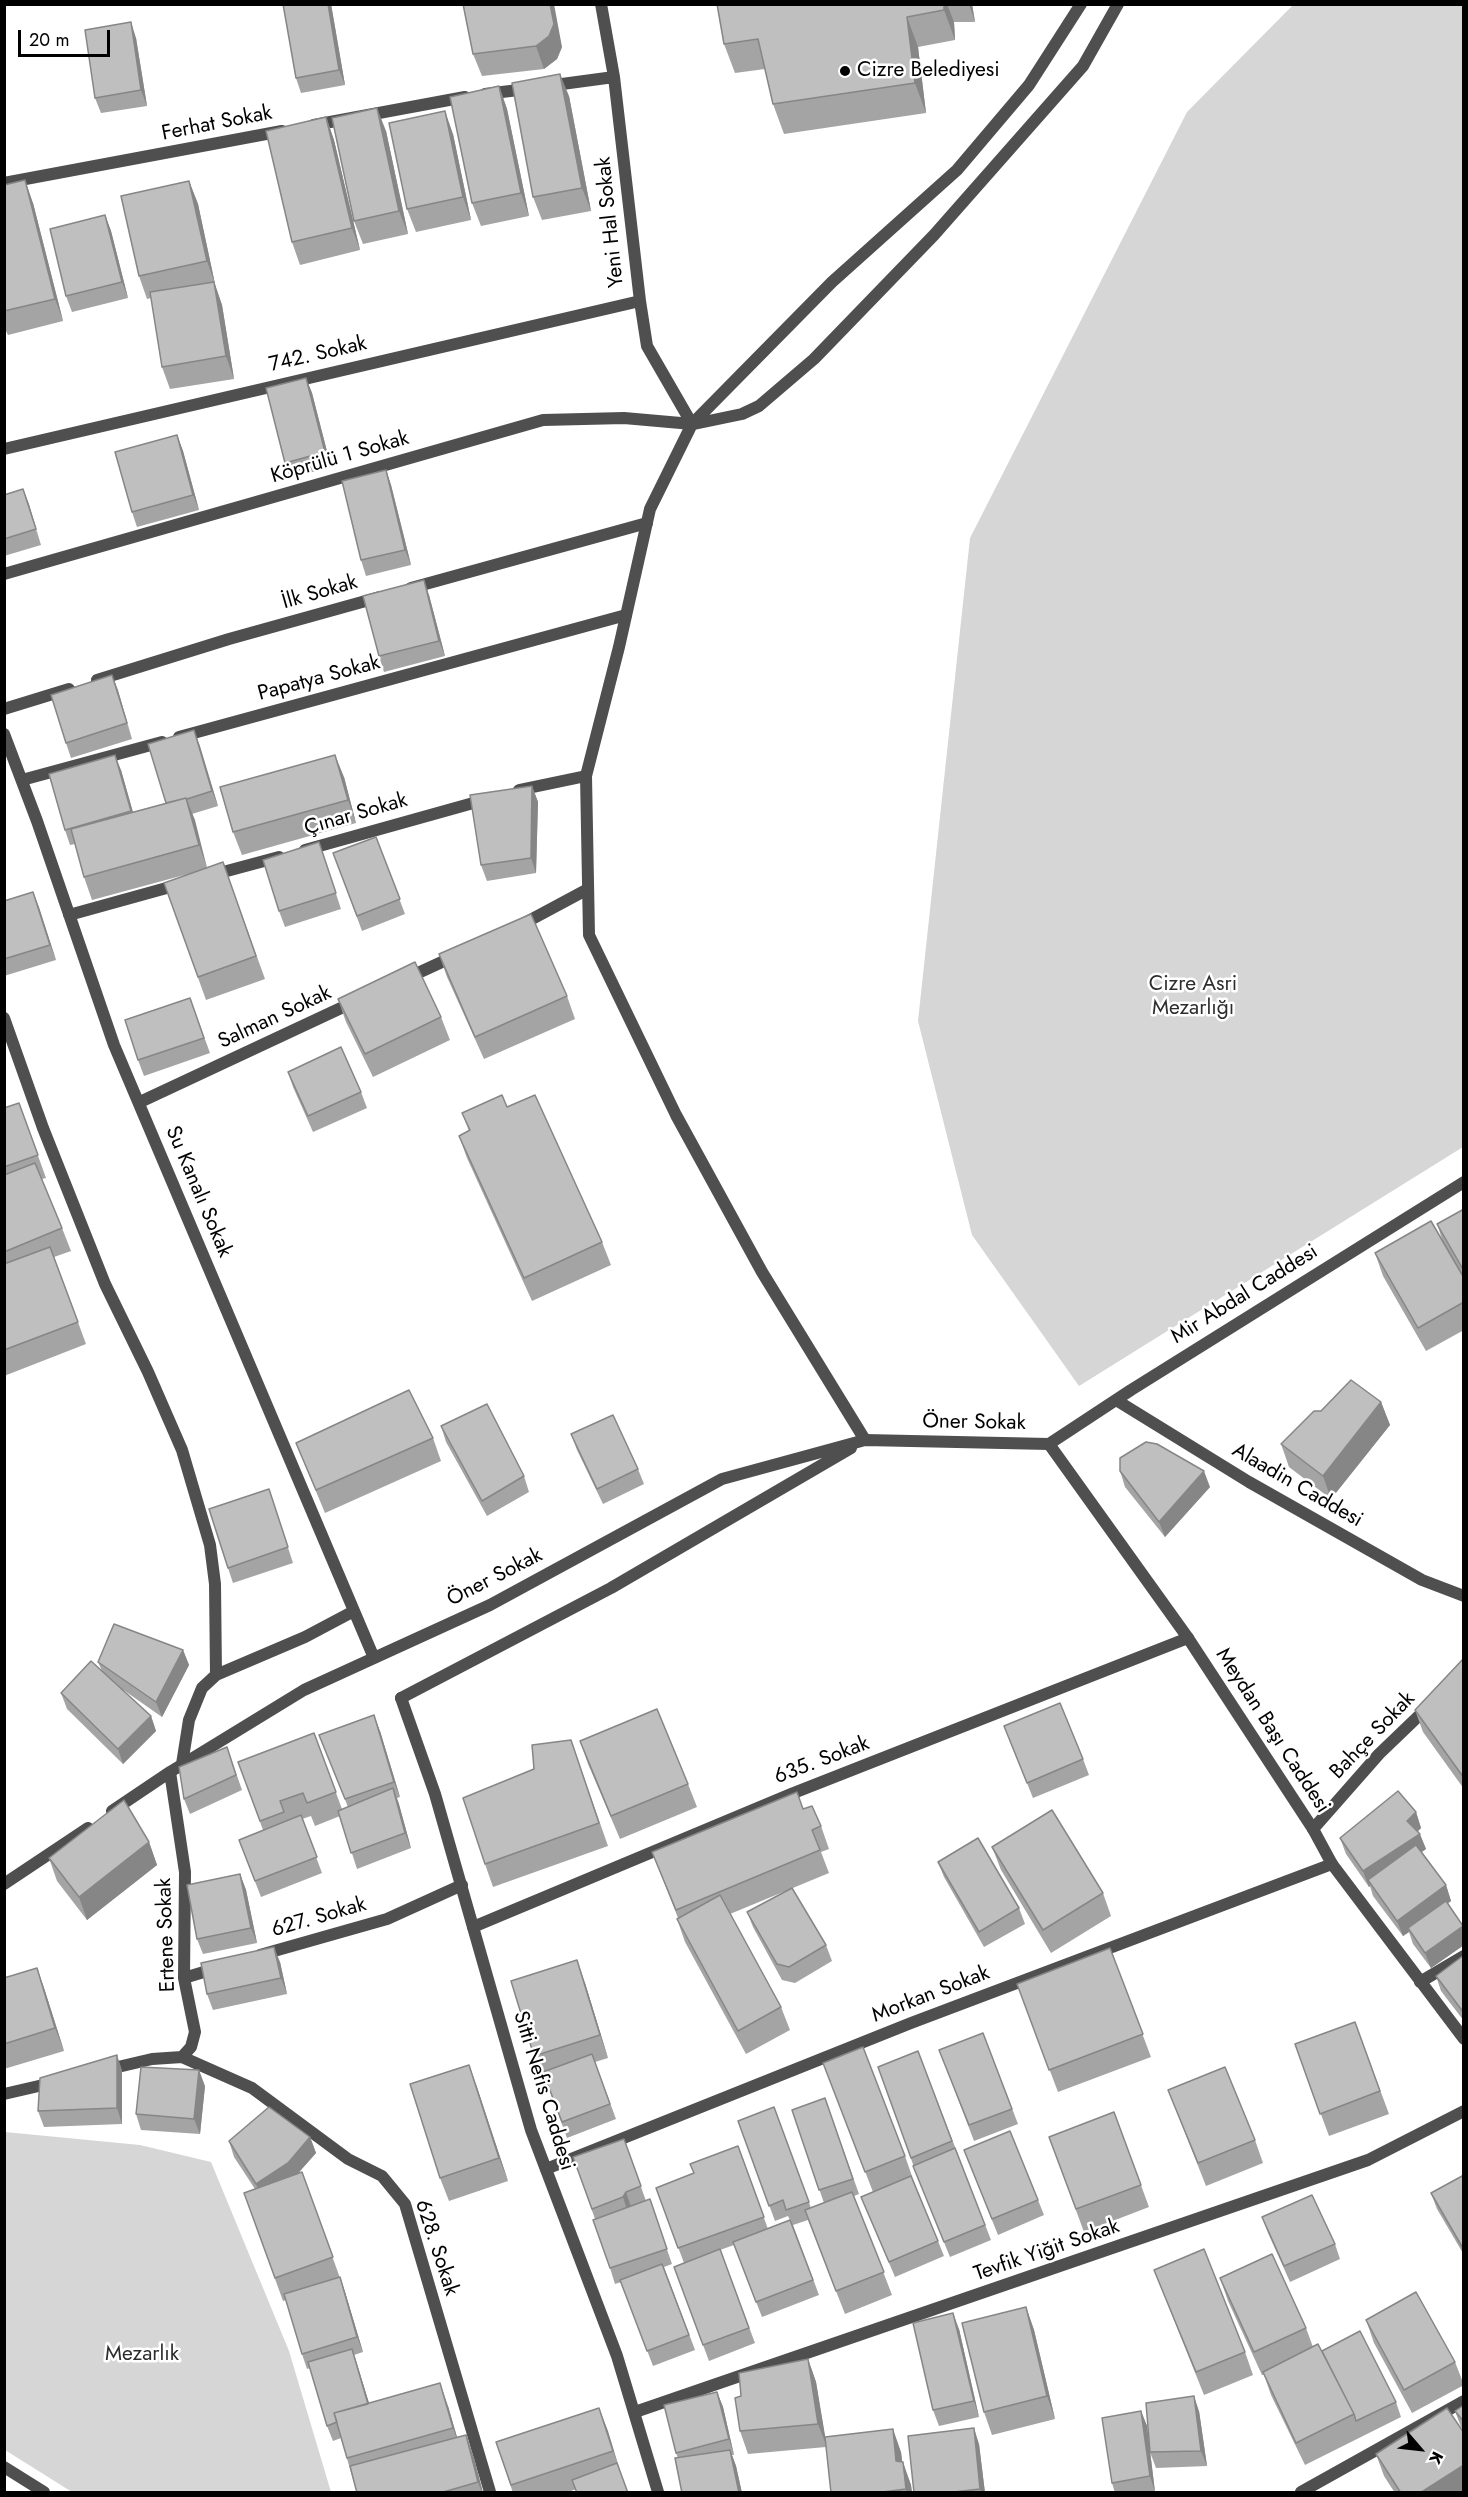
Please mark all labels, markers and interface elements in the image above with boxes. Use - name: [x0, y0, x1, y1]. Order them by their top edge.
- scale bar: [21, 18, 112, 56]
- text: 20 m: [29, 27, 69, 53]
- place label: Cizre Belediyesi: [857, 58, 1000, 84]
- marker: Cizre Belediyesi: [838, 64, 852, 78]
- street label: Ferhat Sokak: [160, 101, 274, 147]
- street label: Yeni Hal Sokak: [592, 156, 630, 288]
- street label: 742. Sokak: [267, 332, 369, 378]
- street label: Köprülü 1 Sokak: [268, 426, 412, 490]
- street label: İlk Sokak: [279, 570, 361, 616]
- street label: Papatya Sokak: [255, 651, 383, 707]
- street label: Çınar Sokak: [302, 788, 410, 842]
- park label: Cizre Asri Mezarlığı: [1149, 972, 1237, 1022]
- street label: Salman Sokak: [214, 981, 336, 1055]
- street label: Su Kanalı Sokak: [159, 1123, 237, 1261]
- street label: Mir Abdal Caddesi: [1167, 1240, 1323, 1350]
- street label: Öner Sokak: [922, 1409, 1026, 1437]
- street label: Alaadin Caddesi: [1227, 1438, 1367, 1534]
- street label: Öner Sokak: [443, 1543, 547, 1613]
- street label: Meydan Başı Caddesi: [1209, 1644, 1335, 1818]
- street label: Bahçe Sokak: [1325, 1687, 1421, 1785]
- street label: 635. Sokak: [771, 1731, 873, 1791]
- street label: Ertene Sokak: [152, 1877, 182, 1993]
- street label: 627. Sokak: [269, 1893, 369, 1943]
- street label: Morkan Sokak: [869, 1961, 993, 2029]
- street label: Sitti Nefis Caddesi: [507, 2008, 579, 2174]
- street label: 628. Sokak: [409, 2197, 463, 2299]
- street label: Tevfik Yiğit Sokak: [971, 2214, 1123, 2288]
- park label: Mezarlık: [105, 2342, 179, 2368]
- north arrow: [1390, 2419, 1450, 2479]
- text: K: [1424, 2447, 1449, 2468]

